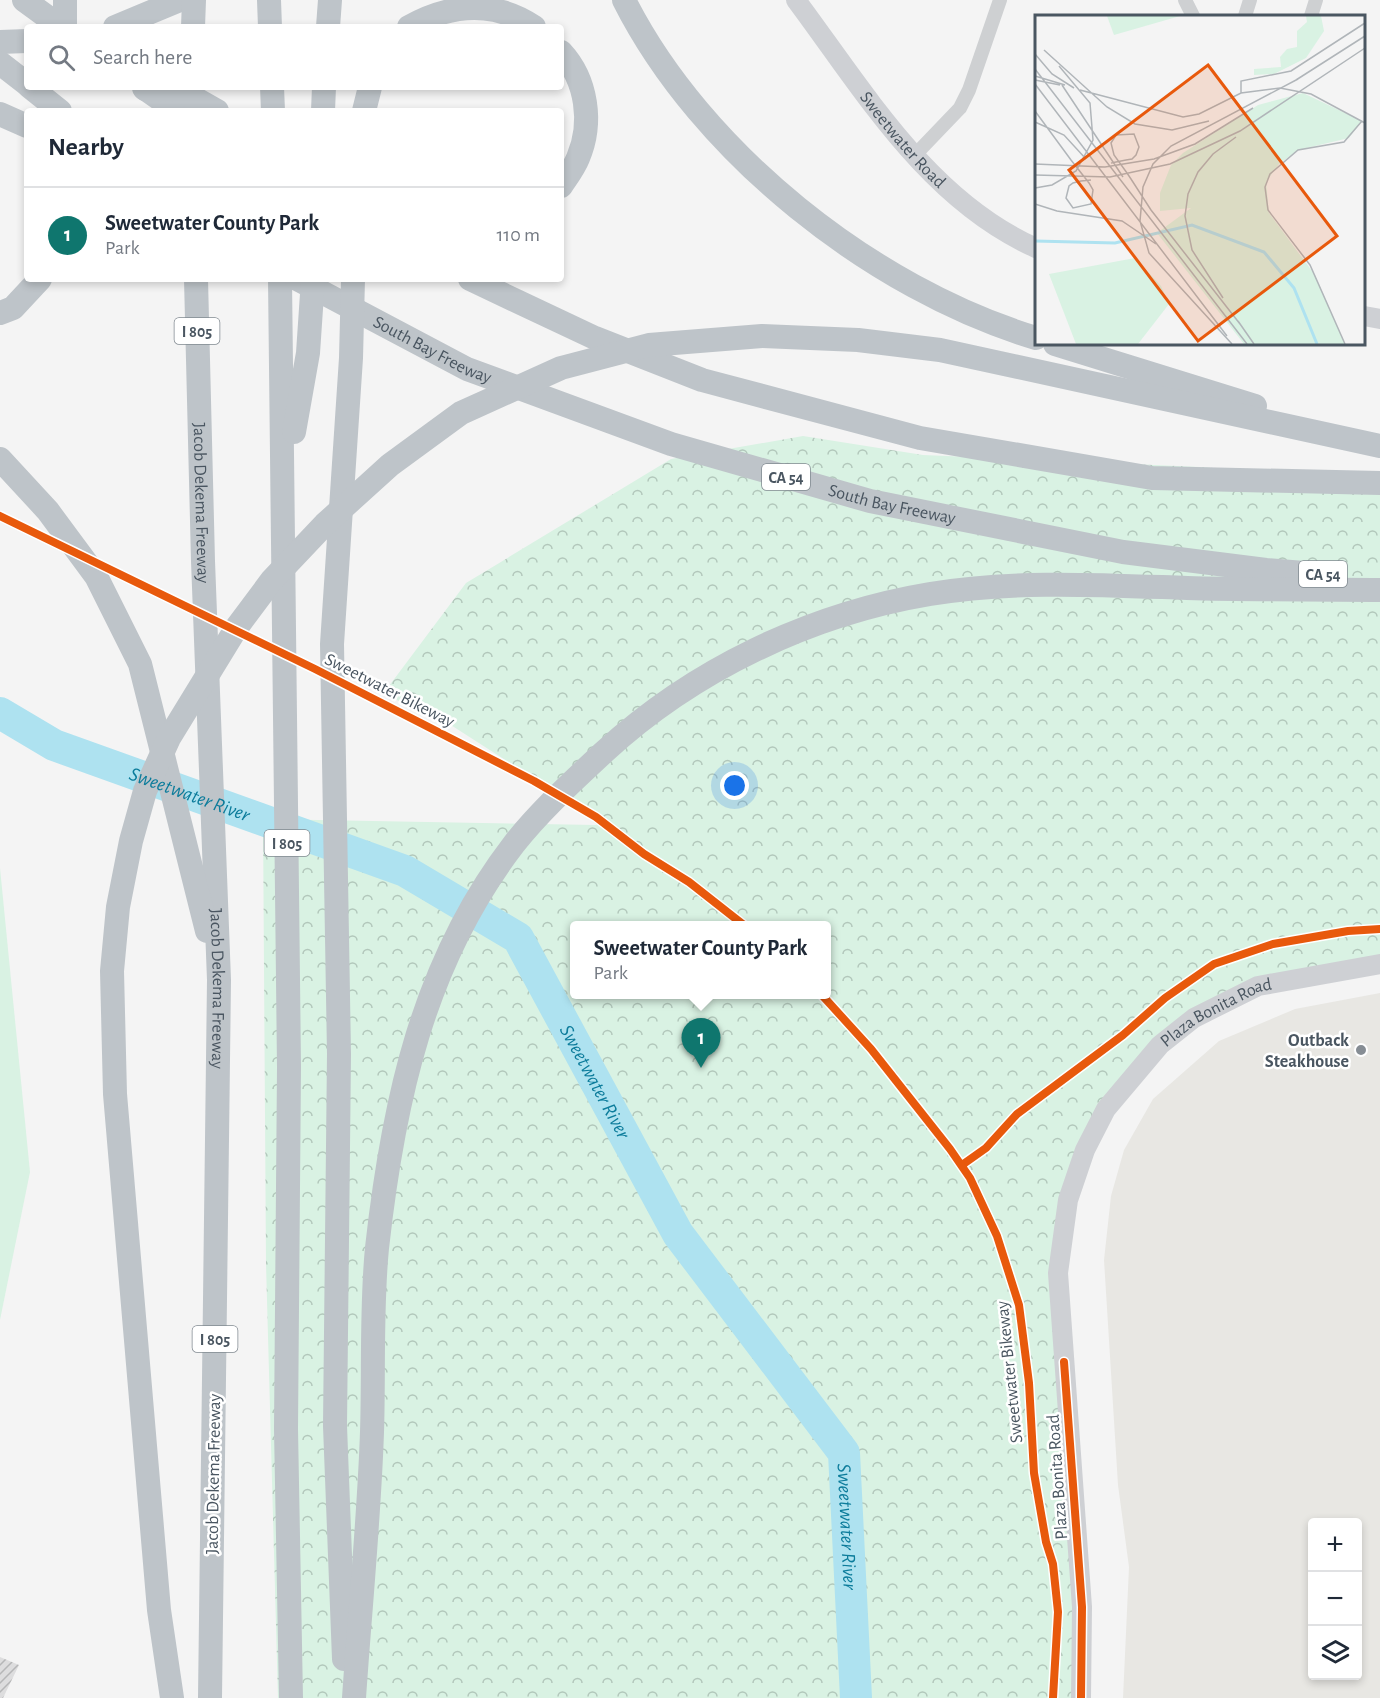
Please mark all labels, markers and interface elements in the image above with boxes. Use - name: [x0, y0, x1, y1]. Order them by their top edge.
- inset map: [1035, 15, 1365, 345]
- search box: [24, 24, 564, 90]
- icon: search: [45, 41, 78, 74]
- text: Search here: [93, 46, 192, 68]
- street label: Sweetwater Road: [856, 89, 949, 192]
- text: Nearby: [48, 134, 124, 160]
- text: Sweetwater County Park: [105, 212, 319, 234]
- text: 1: [64, 225, 71, 245]
- text: 110 m: [496, 225, 540, 245]
- text: Park: [105, 238, 140, 258]
- street label: South Bay Freeway: [370, 313, 494, 387]
- road number: I 805: [174, 318, 220, 344]
- street label: Jacob Dekema Freeway: [190, 422, 212, 584]
- road number: CA 54: [762, 464, 810, 490]
- street label: South Bay Freeway: [826, 482, 957, 528]
- road number: CA 54: [1299, 561, 1347, 587]
- street label: Sweetwater Bikeway: [322, 650, 458, 731]
- water label: Sweetwater River: [127, 764, 253, 826]
- your location: [720, 771, 749, 800]
- road number: I 805: [264, 830, 310, 856]
- street label: Jacob Dekema Freeway: [206, 908, 227, 1069]
- popup: [570, 921, 831, 999]
- text: Sweetwater County Park: [593, 937, 808, 959]
- text: Park: [593, 963, 628, 983]
- street label: Plaza Bonita Road: [1157, 976, 1273, 1051]
- pin: 1: [682, 1018, 720, 1068]
- water label: Sweetwater River: [556, 1022, 634, 1143]
- place label: Outback Steakhouse: [1265, 1032, 1349, 1071]
- marker: Outback Steakhouse: [1354, 1043, 1368, 1057]
- street label: Sweetwater Bikeway: [994, 1300, 1026, 1444]
- road number: I 805: [192, 1326, 238, 1352]
- street label: Jacob Dekema Freeway: [204, 1393, 224, 1554]
- street label: Plaza Bonita Road: [1045, 1414, 1071, 1540]
- water label: Sweetwater River: [834, 1463, 860, 1591]
- map controls: [1308, 1518, 1362, 1680]
- button: +: [1308, 1518, 1362, 1572]
- button: −: [1308, 1572, 1362, 1626]
- button: layers: [1308, 1626, 1362, 1680]

